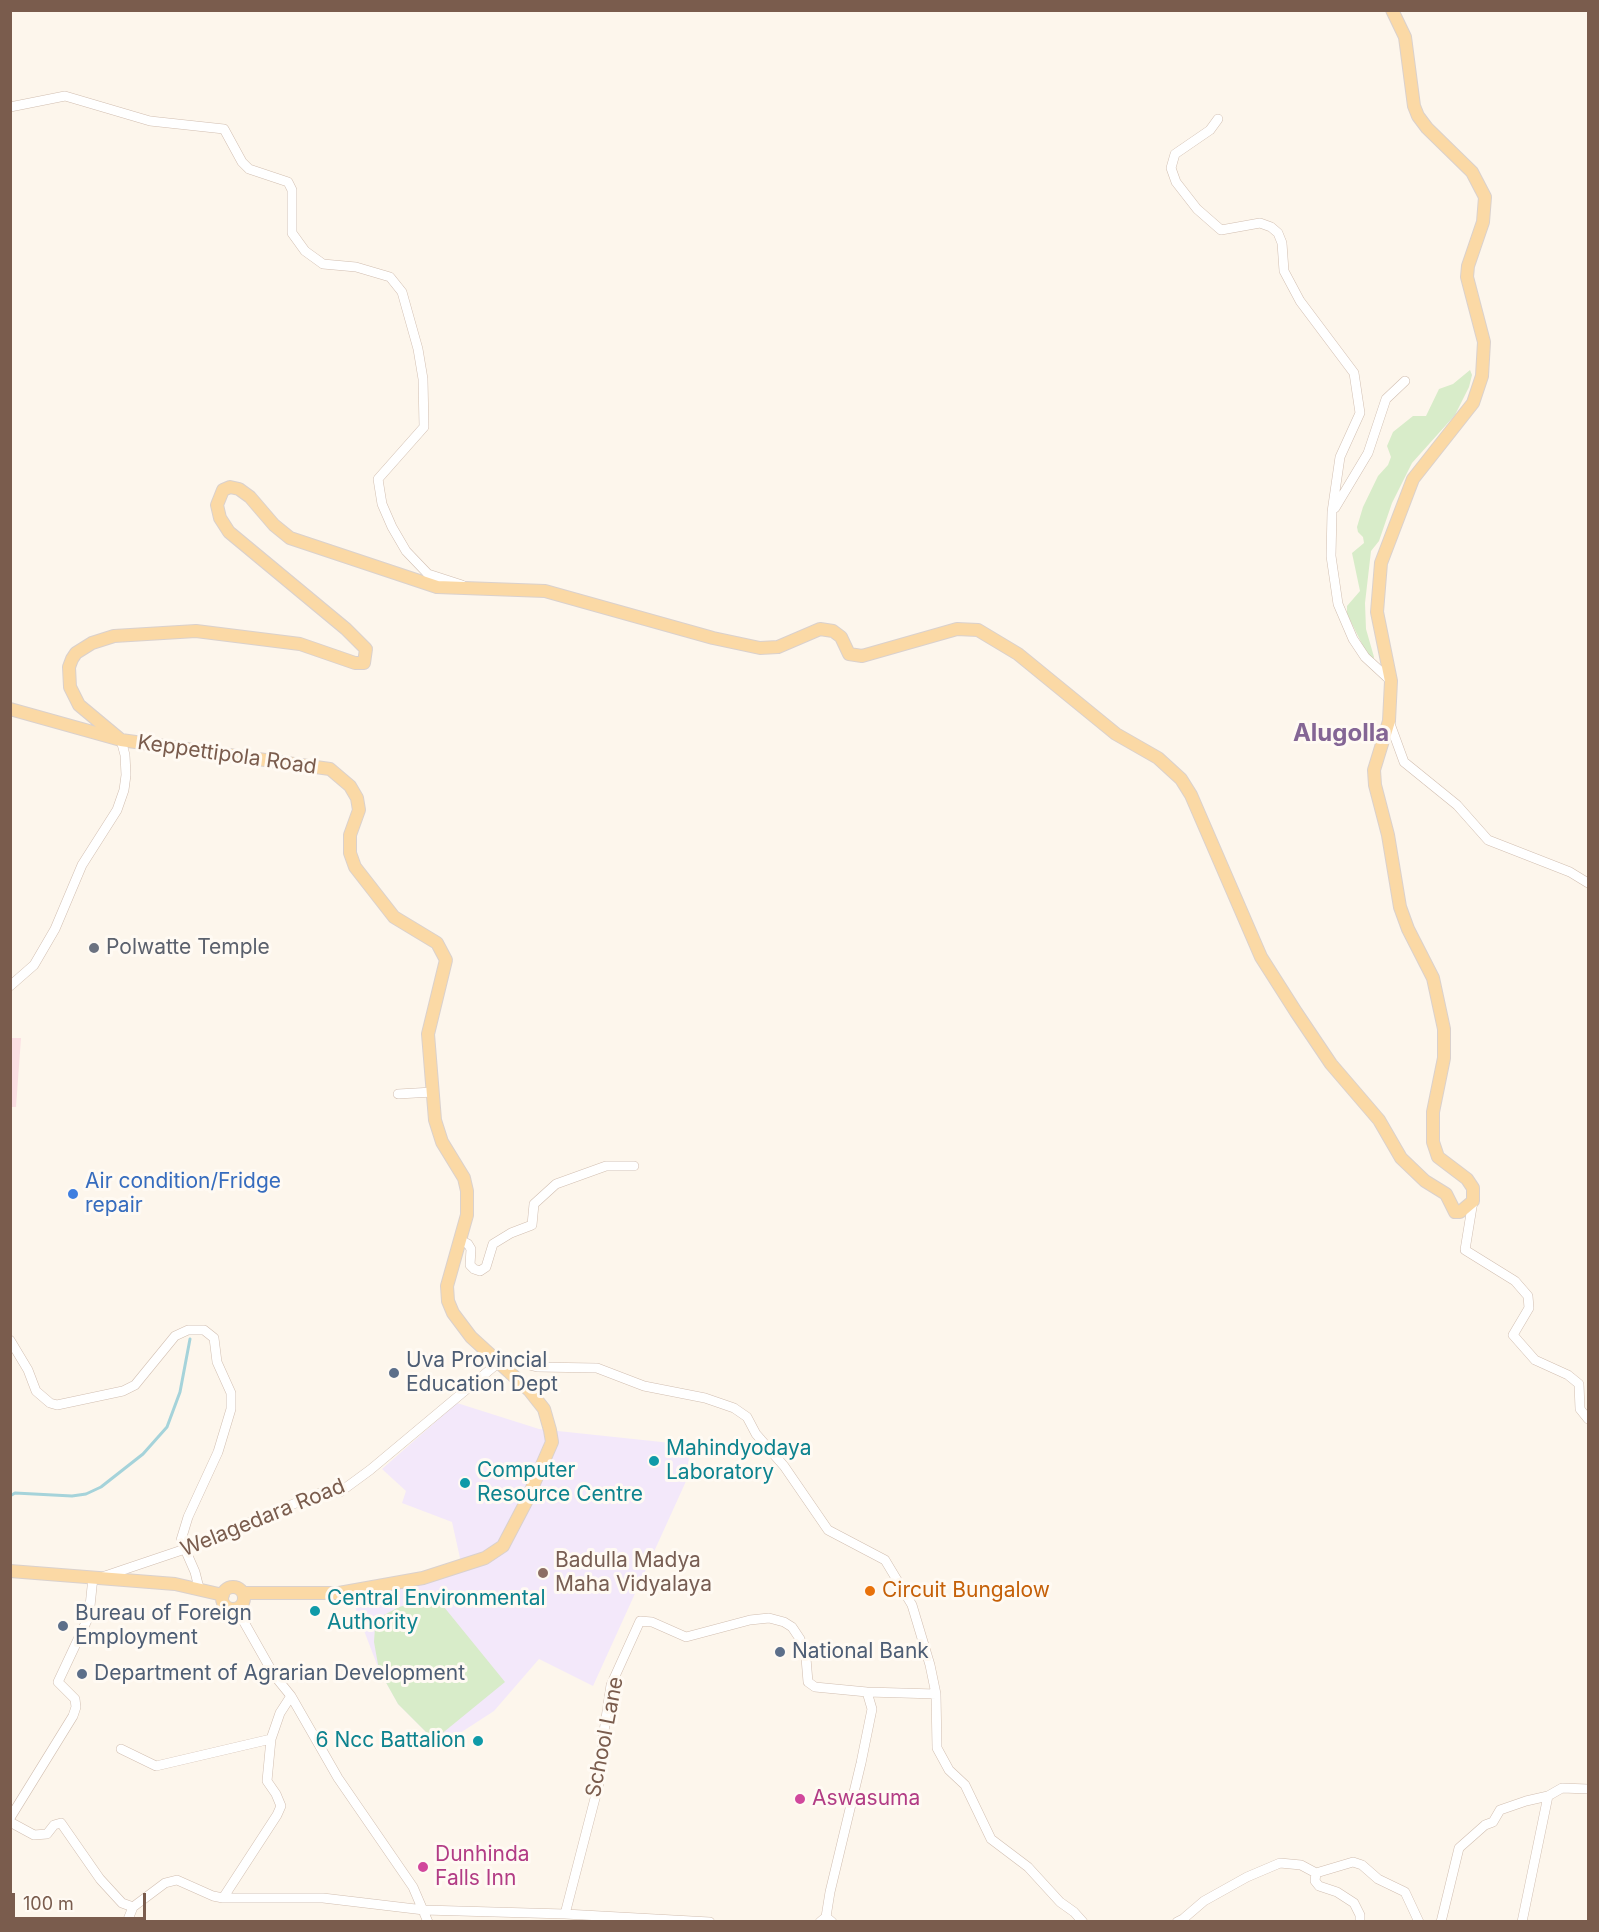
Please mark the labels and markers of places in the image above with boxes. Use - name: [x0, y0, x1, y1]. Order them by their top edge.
- place label: Polwatte Temple: [106, 935, 270, 961]
- marker: Polwatte Temple: [87, 941, 101, 955]
- place label: Air condition/Fridge repair: [85, 1169, 281, 1219]
- marker: Air condition/Fridge repair: [66, 1187, 80, 1201]
- place label: Uva Provincial Education Dept: [406, 1348, 558, 1398]
- marker: Uva Provincial Education Dept: [387, 1366, 401, 1380]
- place label: Mahindyodaya Laboratory: [666, 1436, 811, 1486]
- marker: Mahindyodaya Laboratory: [647, 1454, 661, 1468]
- place label: Computer Resource Centre: [477, 1458, 643, 1508]
- marker: Computer Resource Centre: [458, 1476, 472, 1490]
- place label: Badulla Madya Maha Vidyalaya: [555, 1548, 712, 1598]
- marker: Badulla Madya Maha Vidyalaya: [536, 1566, 550, 1580]
- place label: Circuit Bungalow: [882, 1578, 1050, 1604]
- marker: Circuit Bungalow: [863, 1584, 877, 1598]
- place label: Central Environmental Authority: [327, 1586, 546, 1636]
- place label: Bureau of Foreign Employment: [75, 1601, 252, 1651]
- marker: Central Environmental Authority: [308, 1604, 322, 1618]
- marker: Bureau of Foreign Employment: [56, 1619, 70, 1633]
- place label: National Bank: [792, 1639, 929, 1665]
- marker: National Bank: [773, 1645, 787, 1659]
- place label: Department of Agrarian Development: [94, 1661, 465, 1687]
- marker: Department of Agrarian Development: [75, 1667, 89, 1681]
- place label: 6 Ncc Battalion: [316, 1728, 466, 1754]
- marker: 6 Ncc Battalion: [471, 1734, 485, 1748]
- place label: Aswasuma: [812, 1786, 920, 1812]
- marker: Aswasuma: [793, 1792, 807, 1806]
- place label: Dunhinda Falls Inn: [435, 1842, 530, 1892]
- marker: Dunhinda Falls Inn: [416, 1860, 430, 1874]

